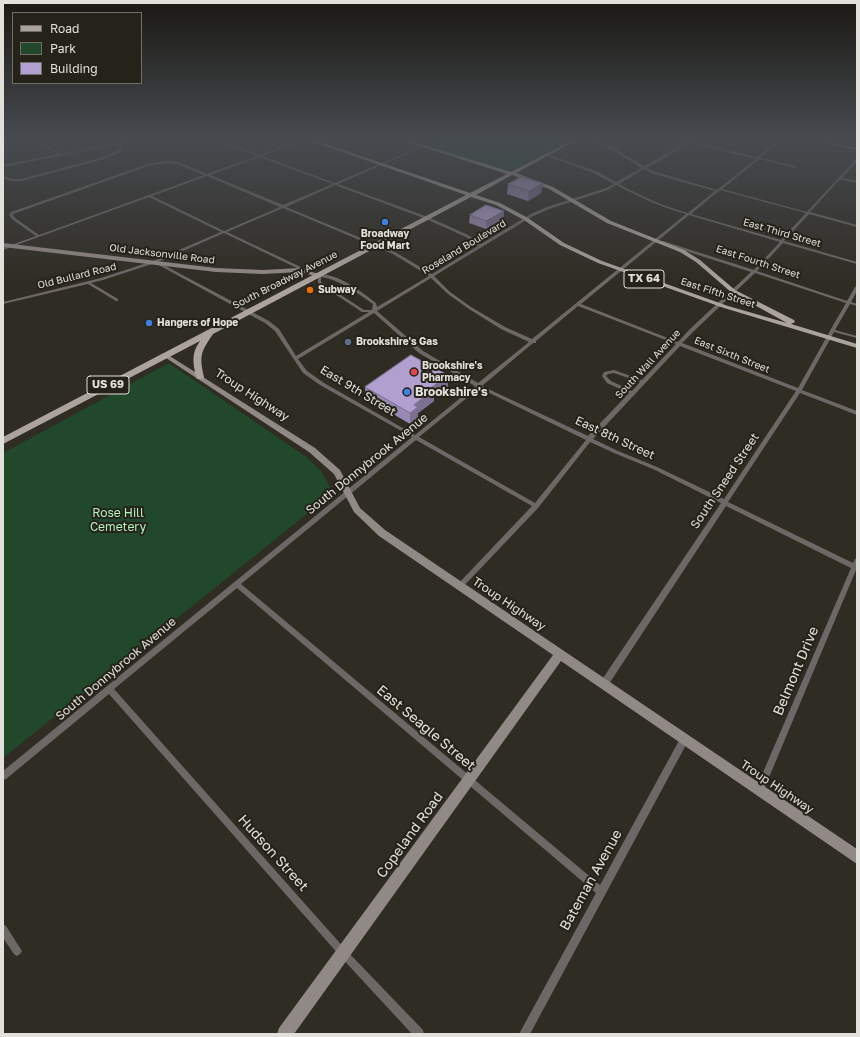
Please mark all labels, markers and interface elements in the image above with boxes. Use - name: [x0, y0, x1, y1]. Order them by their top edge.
- legend: [12, 12, 142, 84]
- text: Road: [50, 21, 79, 36]
- text: Park: [50, 41, 76, 56]
- text: Building: [50, 61, 98, 76]
- street label: East Third Street: [742, 216, 822, 250]
- marker: Broadway Food Mart: [380, 217, 390, 227]
- street label: Roseland Boulevard: [420, 217, 508, 277]
- place label: Broadway Food Mart: [360, 228, 410, 252]
- street label: Old Jacksonville Road: [109, 242, 215, 266]
- street label: East Fourth Street: [714, 243, 802, 281]
- street label: South Broadway Avenue: [231, 248, 339, 312]
- street label: Old Bullard Road: [36, 260, 118, 292]
- road number: TX 64: [624, 270, 664, 288]
- street label: East Fifth Street: [679, 275, 757, 311]
- place label: Subway: [318, 284, 356, 296]
- marker: Subway: [305, 285, 315, 295]
- place label: Hangers of Hope: [157, 317, 238, 329]
- marker: Hangers of Hope: [144, 318, 154, 328]
- street label: South Wall Avenue: [613, 327, 683, 401]
- street label: East Sixth Street: [692, 334, 772, 376]
- place label: Brookshire's Gas: [356, 336, 438, 348]
- marker: Brookshire's Gas: [343, 337, 353, 347]
- place label: Brookshire's Pharmacy: [422, 360, 482, 384]
- street label: East 9th Street: [317, 363, 399, 419]
- street label: Troup Highway: [212, 366, 292, 424]
- marker: Brookshire's Pharmacy: [409, 367, 419, 377]
- road number: US 69: [87, 376, 129, 394]
- place label: Brookshire's: [415, 385, 488, 399]
- marker: Brookshire's: [402, 387, 412, 397]
- street label: South Donnybrook Avenue: [303, 410, 431, 518]
- street label: East 8th Street: [573, 413, 657, 463]
- street label: South Sneed Street: [688, 430, 762, 532]
- park label: Rose Hill Cemetery: [90, 506, 146, 534]
- street label: Troup Highway: [470, 574, 548, 634]
- street label: South Donnybrook Avenue: [53, 614, 179, 724]
- street label: Belmont Drive: [770, 624, 822, 718]
- street label: East Seagle Street: [373, 682, 479, 774]
- street label: Troup Highway: [738, 757, 816, 817]
- street label: Copeland Road: [373, 789, 447, 881]
- street label: Hudson Street: [234, 811, 312, 895]
- street label: Bateman Avenue: [556, 827, 626, 933]

